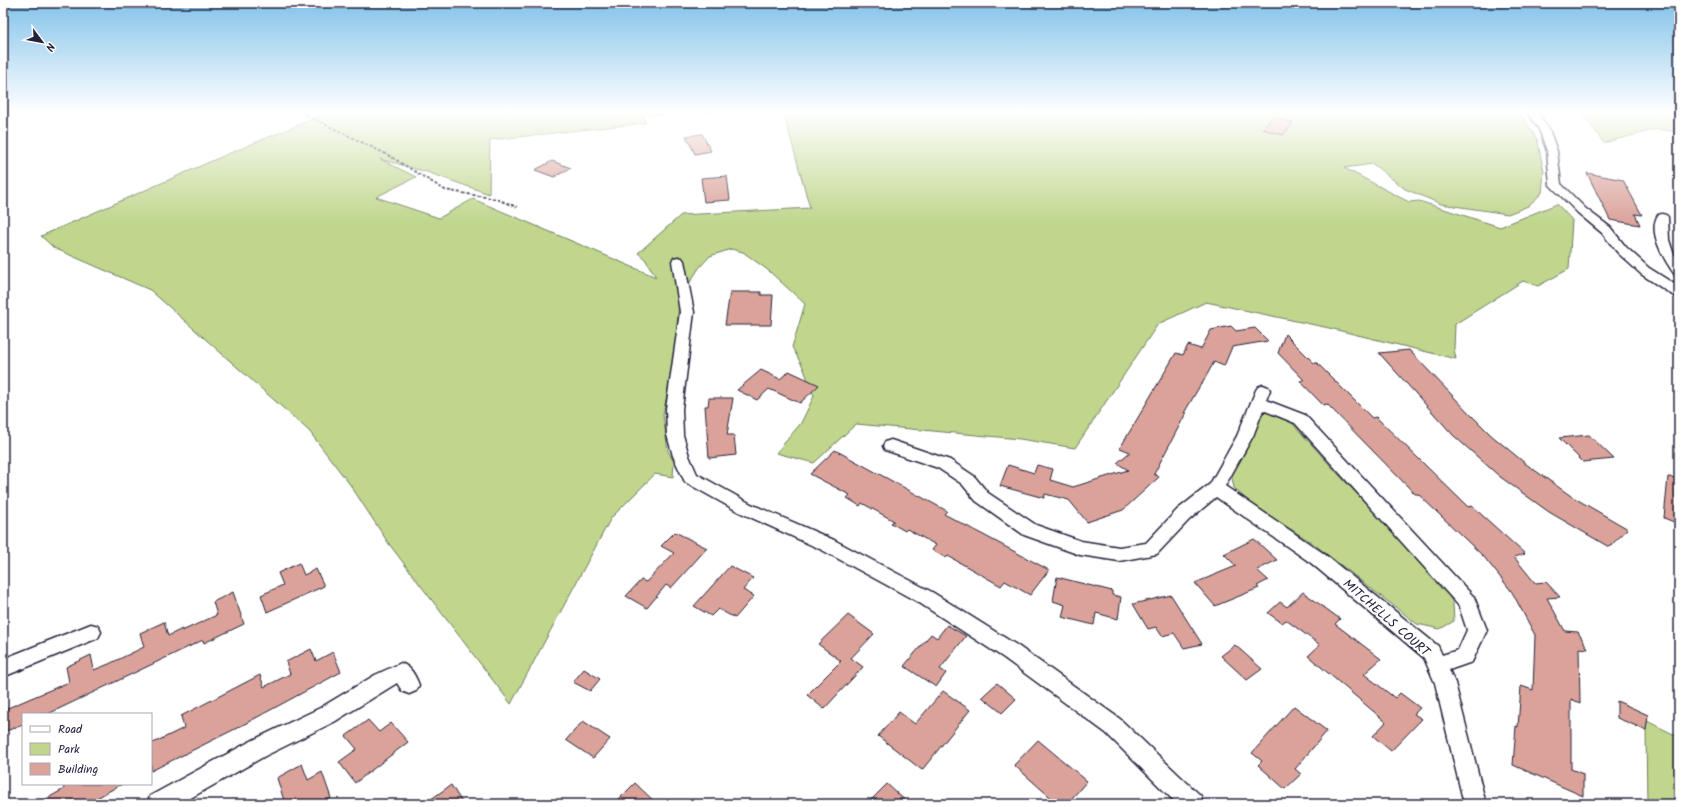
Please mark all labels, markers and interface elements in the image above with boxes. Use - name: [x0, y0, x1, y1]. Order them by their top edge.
- north arrow: [22, 22, 62, 62]
- text: N: [40, 39, 59, 55]
- street label: MITCHELLS COURT: [1338, 574, 1435, 663]
- legend: [22, 713, 152, 785]
- text: Road: [58, 720, 83, 739]
- text: Park: [58, 740, 80, 759]
- text: Building: [58, 760, 98, 779]

